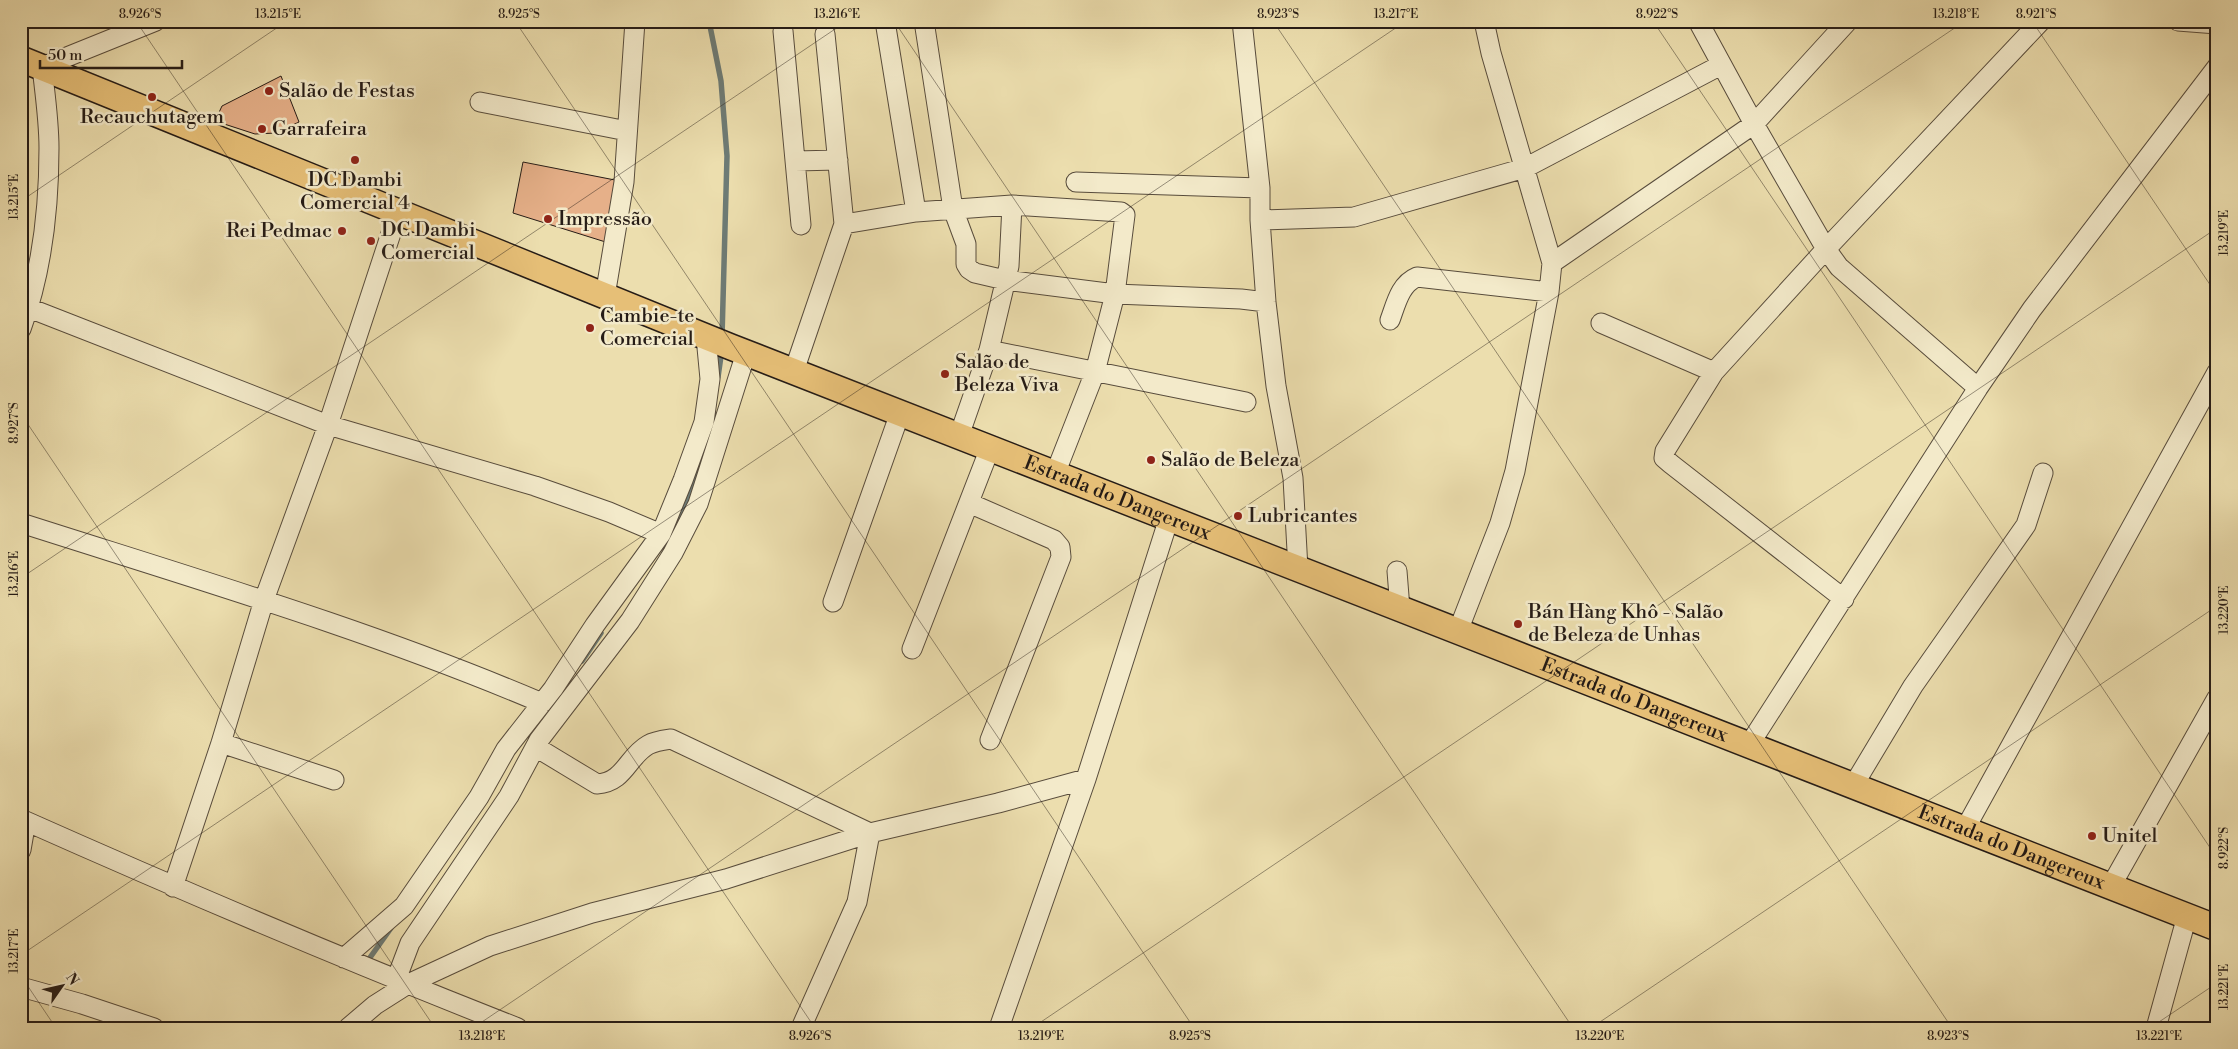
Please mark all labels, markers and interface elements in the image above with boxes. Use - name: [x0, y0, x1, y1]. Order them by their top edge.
- text: 8.926°S: [119, 7, 161, 22]
- text: 13.215°E: [255, 7, 301, 22]
- text: 8.925°S: [498, 7, 540, 22]
- text: 13.216°E: [814, 7, 860, 22]
- text: 8.923°S: [1257, 7, 1299, 22]
- text: 13.217°E: [1374, 7, 1418, 22]
- text: 8.922°S: [1636, 7, 1678, 22]
- text: 13.218°E: [1933, 7, 1979, 22]
- text: 8.921°S: [2016, 7, 2056, 22]
- scale bar: [40, 38, 182, 70]
- text: 50 m: [48, 46, 82, 65]
- place label: Salão de Festas: [279, 79, 415, 104]
- marker: Salão de Festas: [263, 85, 275, 97]
- marker: Recauchutagem: [146, 91, 158, 103]
- place label: Recauchutagem: [80, 105, 224, 130]
- place label: Garrafeira: [272, 117, 368, 142]
- marker: Garrafeira: [256, 123, 268, 135]
- marker: DC Dambi Comercial 4: [349, 154, 361, 166]
- place label: DC Dambi Comercial 4: [300, 168, 410, 216]
- text: 13.215°E: [7, 174, 22, 220]
- place label: Impressão: [558, 207, 652, 232]
- text: 13.219°E: [2217, 210, 2232, 256]
- marker: Impressão: [542, 213, 554, 225]
- place label: DC Dambi Comercial: [381, 218, 476, 266]
- place label: Rei Pedmac: [226, 219, 332, 244]
- marker: Rei Pedmac: [336, 225, 348, 237]
- marker: DC Dambi Comercial: [365, 235, 377, 247]
- place label: Cambie-te Comercial: [600, 304, 694, 352]
- marker: Cambie-te Comercial: [584, 322, 596, 334]
- place label: Salão de Beleza Viva: [954, 350, 1060, 398]
- marker: Salão de Beleza Viva: [939, 368, 951, 380]
- text: 8.927°S: [7, 402, 22, 444]
- place label: Salão de Beleza: [1161, 448, 1300, 473]
- street label: Estrada do Dangereux: [1020, 450, 1215, 546]
- marker: Salão de Beleza: [1145, 454, 1157, 466]
- place label: Lubricantes: [1248, 504, 1358, 529]
- marker: Lubricantes: [1232, 510, 1244, 522]
- text: 13.216°E: [7, 551, 22, 597]
- text: 13.220°E: [2217, 586, 2232, 634]
- place label: Bán Hàng Khô - Salão de Beleza de Unhas: [1527, 600, 1724, 648]
- marker: Bán Hàng Khô - Salão de Beleza de Unhas: [1512, 618, 1524, 630]
- street label: Estrada do Dangereux: [1537, 652, 1732, 748]
- street label: Estrada do Dangereux: [1914, 800, 2109, 896]
- place label: Unitel: [2102, 824, 2158, 849]
- text: 8.922°S: [2217, 827, 2232, 869]
- marker: Unitel: [2086, 830, 2098, 842]
- text: 13.217°E: [7, 929, 22, 973]
- north arrow: [38, 962, 88, 1012]
- text: 13.221°E: [2217, 964, 2232, 1010]
- text: N: [61, 970, 83, 989]
- text: 13.218°E: [459, 1029, 505, 1044]
- text: 8.926°S: [789, 1029, 831, 1044]
- text: 13.219°E: [1018, 1029, 1064, 1044]
- text: 8.925°S: [1169, 1029, 1211, 1044]
- text: 13.220°E: [1576, 1029, 1624, 1044]
- text: 8.923°S: [1927, 1029, 1969, 1044]
- text: 13.221°E: [2136, 1029, 2182, 1044]

